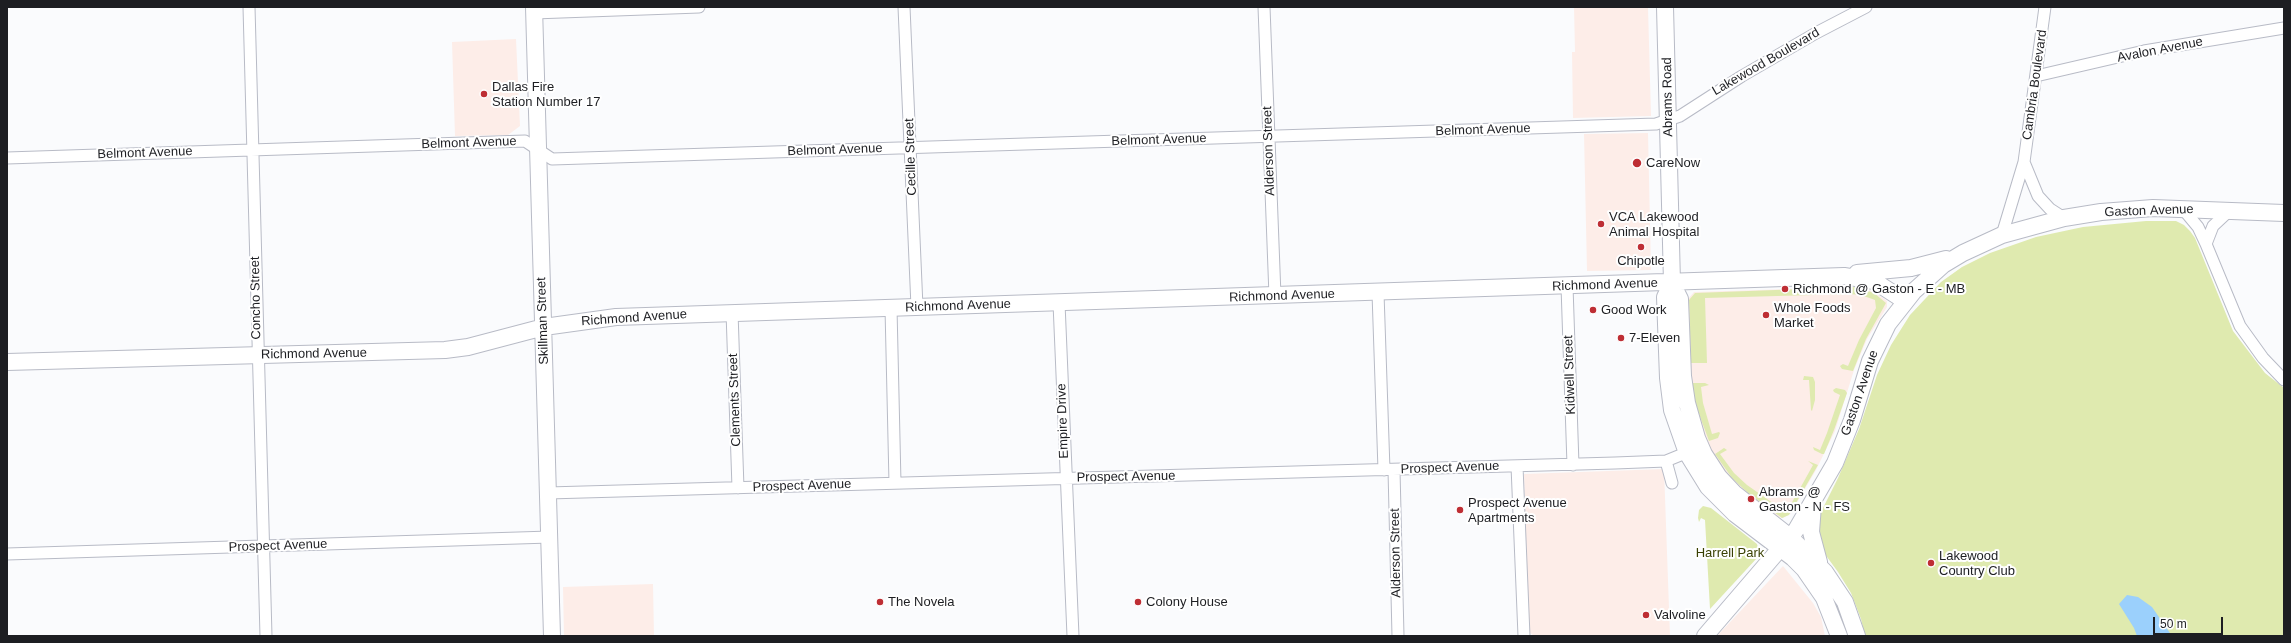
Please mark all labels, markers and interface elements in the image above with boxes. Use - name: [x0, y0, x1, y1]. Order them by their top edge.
- street label: Lakewood Boulevard: [1710, 25, 1822, 99]
- street label: Cambria Boulevard: [2020, 29, 2050, 141]
- street label: Avalon Avenue: [2116, 34, 2204, 66]
- street label: Abrams Road: [1660, 57, 1676, 137]
- place label: Dallas Fire Station Number 17: [492, 79, 600, 110]
- marker: Dallas Fire Station Number 17: [479, 89, 489, 99]
- street label: Alderson Street: [1260, 106, 1278, 196]
- street label: Cecille Street: [902, 118, 920, 196]
- street label: Belmont Avenue: [1435, 121, 1531, 139]
- street label: Belmont Avenue: [1111, 131, 1207, 149]
- street label: Belmont Avenue: [421, 134, 517, 152]
- street label: Belmont Avenue: [787, 141, 883, 159]
- street label: Belmont Avenue: [97, 144, 193, 162]
- place label: CareNow: [1646, 155, 1700, 171]
- marker: CareNow: [1631, 157, 1643, 169]
- street label: Gaston Avenue: [2104, 202, 2194, 220]
- place label: VCA Lakewood Animal Hospital: [1609, 209, 1699, 240]
- marker: VCA Lakewood Animal Hospital: [1596, 219, 1606, 229]
- marker: Chipotle: [1636, 242, 1646, 252]
- place label: Chipotle: [1617, 253, 1665, 269]
- street label: Concho Street: [247, 256, 265, 340]
- street label: Richmond Avenue: [1552, 275, 1658, 295]
- street label: Skillman Street: [534, 277, 552, 365]
- place label: Richmond @ Gaston - E - MB: [1793, 281, 1965, 297]
- marker: Richmond @ Gaston - E - MB: [1780, 284, 1790, 294]
- street label: Richmond Avenue: [1229, 286, 1335, 306]
- street label: Richmond Avenue: [905, 296, 1011, 316]
- place label: Whole Foods Market: [1774, 300, 1851, 331]
- place label: Good Work: [1601, 302, 1667, 318]
- marker: Good Work: [1588, 305, 1598, 315]
- street label: Richmond Avenue: [581, 307, 687, 329]
- marker: Whole Foods Market: [1761, 310, 1771, 320]
- place label: 7-Eleven: [1629, 330, 1680, 346]
- marker: 7-Eleven: [1616, 333, 1626, 343]
- street label: Kidwell Street: [1561, 335, 1579, 415]
- street label: Richmond Avenue: [261, 345, 367, 363]
- street label: Gaston Avenue: [1838, 348, 1882, 438]
- street label: Clements Street: [726, 353, 744, 447]
- street label: Empire Drive: [1054, 383, 1072, 459]
- street label: Prospect Avenue: [1400, 458, 1500, 478]
- street label: Prospect Avenue: [1076, 468, 1176, 486]
- street label: Prospect Avenue: [752, 476, 852, 496]
- place label: Abrams @ Gaston - N - FS: [1759, 484, 1850, 515]
- marker: Abrams @ Gaston - N - FS: [1746, 494, 1756, 504]
- place label: Prospect Avenue Apartments: [1468, 495, 1567, 526]
- marker: Prospect Avenue Apartments: [1455, 505, 1465, 515]
- street label: Alderson Street: [1387, 508, 1405, 598]
- street label: Prospect Avenue: [228, 536, 328, 556]
- park label: Harrell Park: [1696, 545, 1764, 561]
- place label: Lakewood Country Club: [1939, 548, 2015, 579]
- marker: Lakewood Country Club: [1926, 558, 1936, 568]
- place label: The Novela: [888, 594, 954, 610]
- place label: Colony House: [1146, 594, 1228, 610]
- marker: The Novela: [875, 597, 885, 607]
- marker: Colony House: [1133, 597, 1143, 607]
- place label: Valvoline: [1654, 607, 1706, 623]
- scale bar: [2155, 609, 2225, 635]
- marker: Valvoline: [1641, 610, 1651, 620]
- text: 50 m: [2160, 617, 2187, 631]

